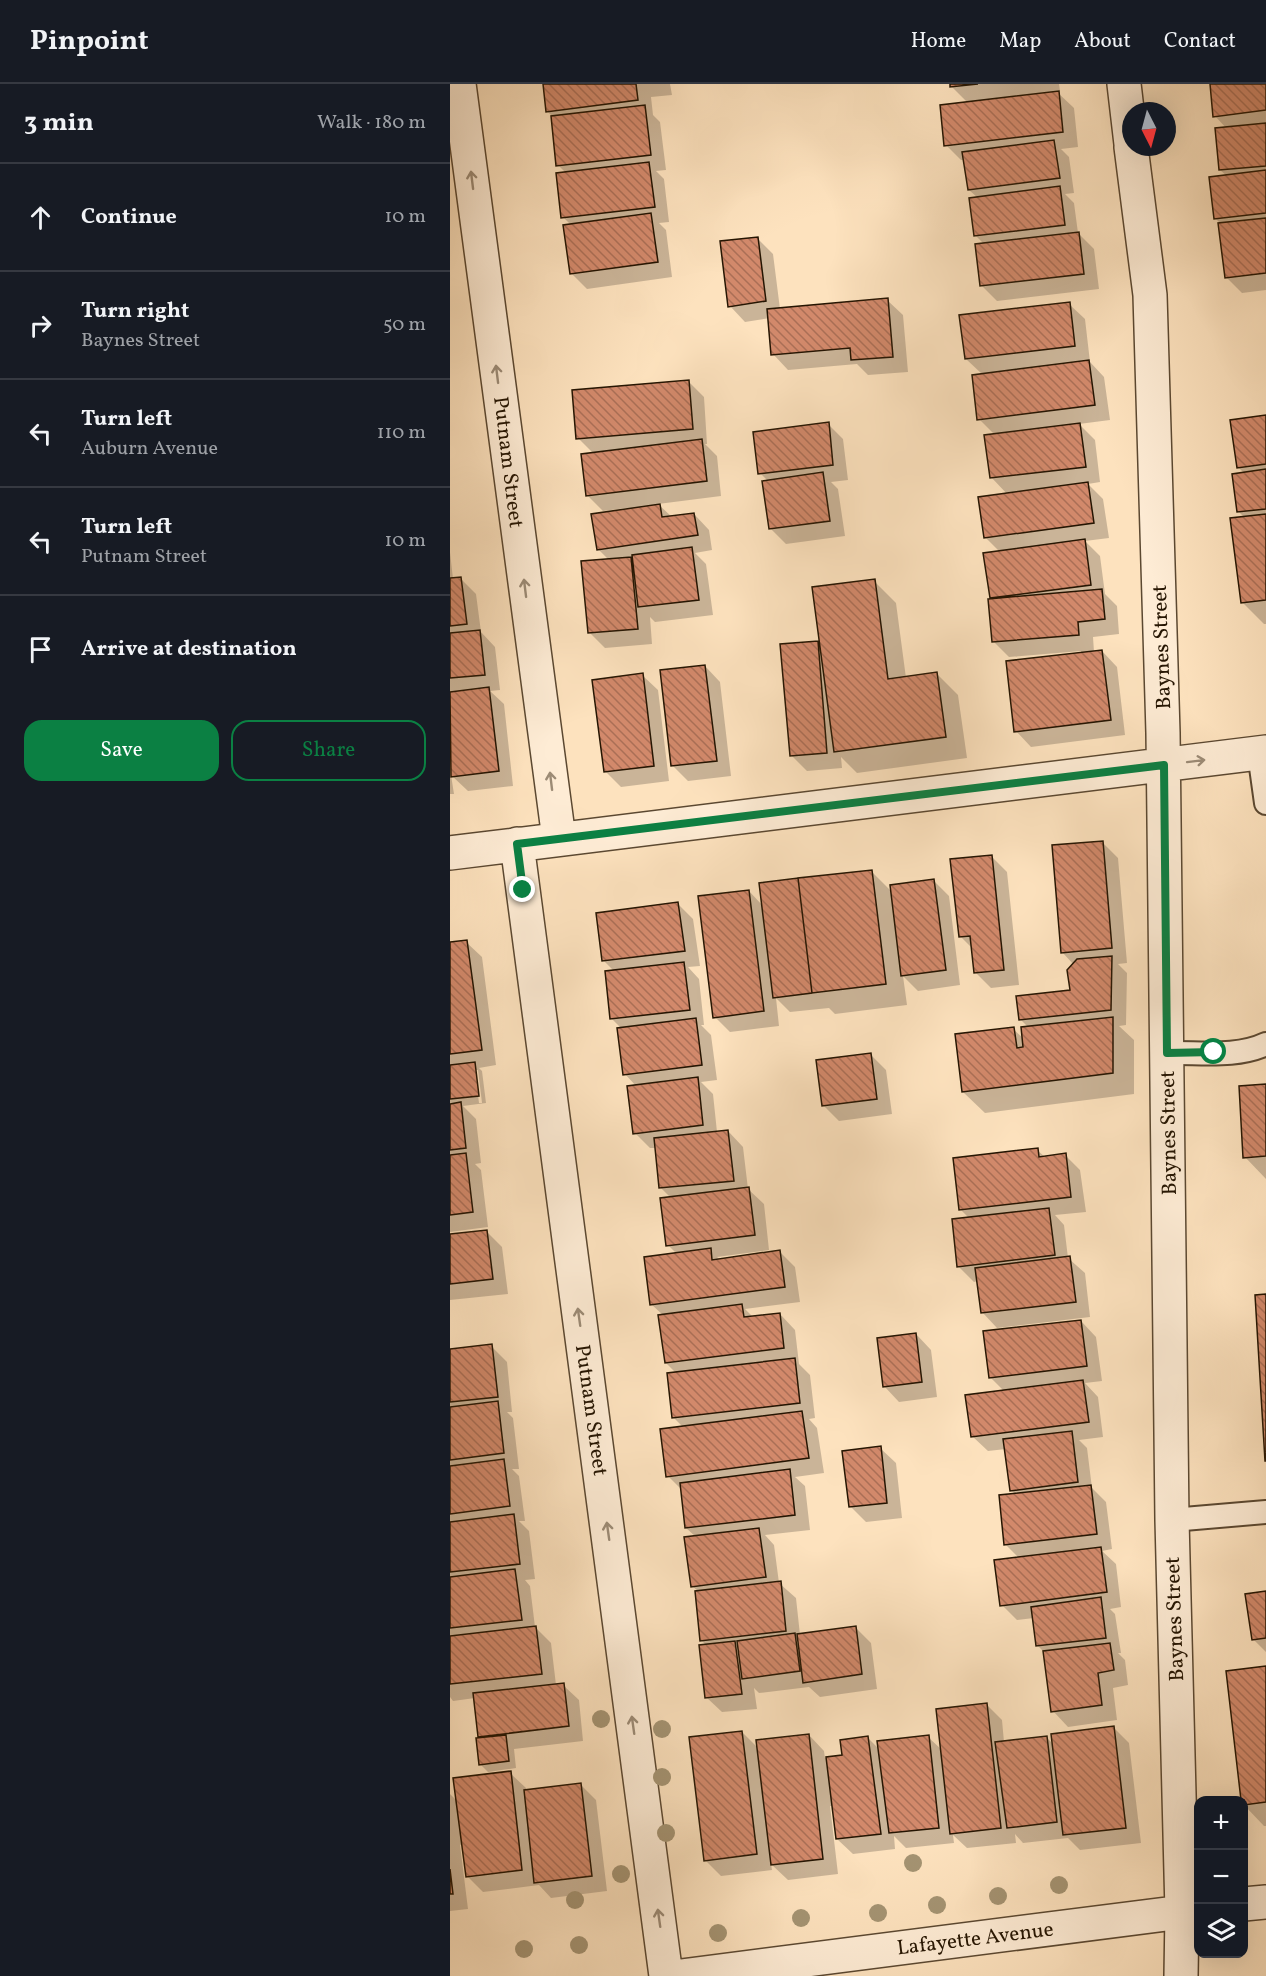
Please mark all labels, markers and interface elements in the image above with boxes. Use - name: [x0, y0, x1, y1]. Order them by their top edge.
- text: Pinpoint: [30, 22, 148, 61]
- text: Home: [911, 27, 966, 56]
- text: Map: [999, 27, 1041, 56]
- text: About: [1074, 27, 1131, 56]
- text: Contact: [1164, 27, 1236, 56]
- north arrow: [1122, 102, 1176, 156]
- text: 3 min: [24, 105, 94, 141]
- text: Walk · 180 m: [317, 109, 426, 137]
- one-way arrow: [466, 171, 477, 191]
- icon: ahead: [24, 201, 57, 234]
- text: Continue: [81, 202, 177, 233]
- text: 10 m: [385, 203, 426, 231]
- text: Turn right: [81, 296, 189, 327]
- icon: right: [24, 309, 57, 342]
- text: 50 m: [383, 311, 426, 339]
- text: Baynes Street: [81, 327, 200, 355]
- one-way arrow: [492, 364, 503, 384]
- street label: Putnam Street: [485, 395, 530, 530]
- text: Turn left: [81, 404, 172, 435]
- icon: left: [24, 417, 57, 450]
- text: 110 m: [377, 419, 426, 447]
- text: Auburn Avenue: [81, 435, 218, 463]
- text: Turn left: [81, 512, 172, 543]
- icon: left: [24, 525, 57, 558]
- text: 10 m: [385, 527, 426, 555]
- text: Putnam Street: [81, 543, 207, 571]
- one-way arrow: [520, 579, 531, 598]
- street label: Baynes Street: [1146, 584, 1179, 710]
- icon: arrive: [24, 633, 57, 666]
- text: Arrive at destination: [81, 634, 297, 665]
- button: Save: [24, 720, 219, 781]
- button: Share: [231, 720, 426, 781]
- one-way arrow: [1186, 756, 1205, 767]
- one-way arrow: [545, 772, 556, 792]
- route end: [509, 876, 535, 902]
- route start: [1200, 1038, 1226, 1064]
- street label: Baynes Street: [1154, 1070, 1185, 1196]
- one-way arrow: [574, 1308, 585, 1328]
- street label: Putnam Street: [567, 1343, 614, 1478]
- one-way arrow: [602, 1522, 613, 1542]
- street label: Baynes Street: [1159, 1556, 1192, 1682]
- one-way arrow: [628, 1715, 639, 1735]
- map controls: [1194, 1796, 1248, 1958]
- button: +: [1194, 1796, 1248, 1850]
- button: −: [1194, 1850, 1248, 1904]
- button: layers: [1194, 1904, 1248, 1958]
- one-way arrow: [653, 1909, 664, 1928]
- street label: Lafayette Avenue: [895, 1915, 1055, 1963]

